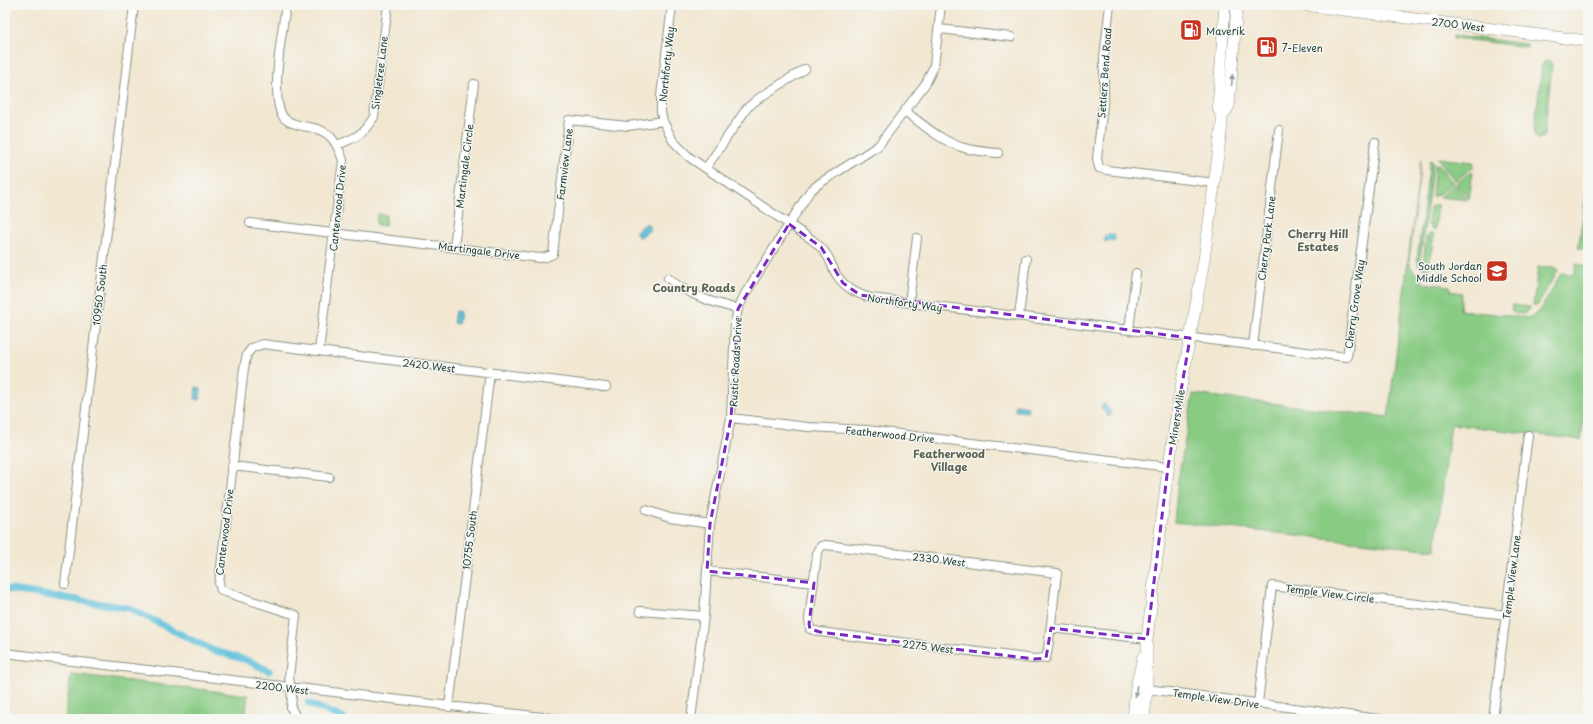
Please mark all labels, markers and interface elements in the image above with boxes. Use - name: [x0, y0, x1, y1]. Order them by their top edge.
- street label: 2700 West: [1431, 13, 1485, 35]
- fuel station icon: Maverik: [1178, 17, 1204, 43]
- place label: Maverik: [1206, 23, 1245, 38]
- street label: Northforty Way: [655, 25, 678, 103]
- street label: Settlers Bend Road: [1093, 27, 1115, 119]
- fuel station icon: 7-Eleven: [1254, 34, 1280, 60]
- street label: Singletree Lane: [367, 35, 391, 111]
- place label: 7-Eleven: [1282, 40, 1323, 55]
- one-way arrow: [1228, 74, 1235, 86]
- street label: Martingale Circle: [451, 123, 477, 209]
- street label: Farmview Lane: [552, 127, 576, 201]
- street label: Canterwood Drive: [325, 164, 349, 252]
- street label: Cherry Park Lane: [1253, 194, 1279, 281]
- district label: Cherry Hill Estates: [1288, 225, 1348, 255]
- street label: Martingale Drive: [437, 238, 521, 262]
- street label: Cherry Grove Way: [1340, 258, 1368, 350]
- place label: South Jordan Middle School: [1416, 258, 1482, 285]
- school or university icon: South Jordan Middle School: [1484, 258, 1510, 284]
- street label: 10950 South: [88, 263, 110, 327]
- district label: Country Roads: [652, 279, 736, 296]
- street label: Northforty Way: [866, 289, 944, 316]
- street label: Rustic Roads Drive: [725, 317, 745, 407]
- street label: 2420 West: [402, 354, 456, 376]
- street label: Miners Mile: [1164, 388, 1188, 446]
- street label: Featherwood Drive: [845, 422, 935, 446]
- district label: Featherwood Village: [913, 445, 985, 475]
- street label: Canterwood Drive: [211, 488, 237, 576]
- street label: 10755 South: [458, 509, 480, 571]
- street label: Temple View Lane: [1498, 534, 1524, 620]
- street label: 2330 West: [912, 548, 966, 570]
- street label: Temple View Circle: [1285, 580, 1376, 606]
- street label: 2275 West: [901, 635, 955, 657]
- street label: 2200 West: [254, 676, 310, 698]
- one-way arrow: [1132, 685, 1139, 697]
- street label: Temple View Drive: [1172, 685, 1260, 711]

